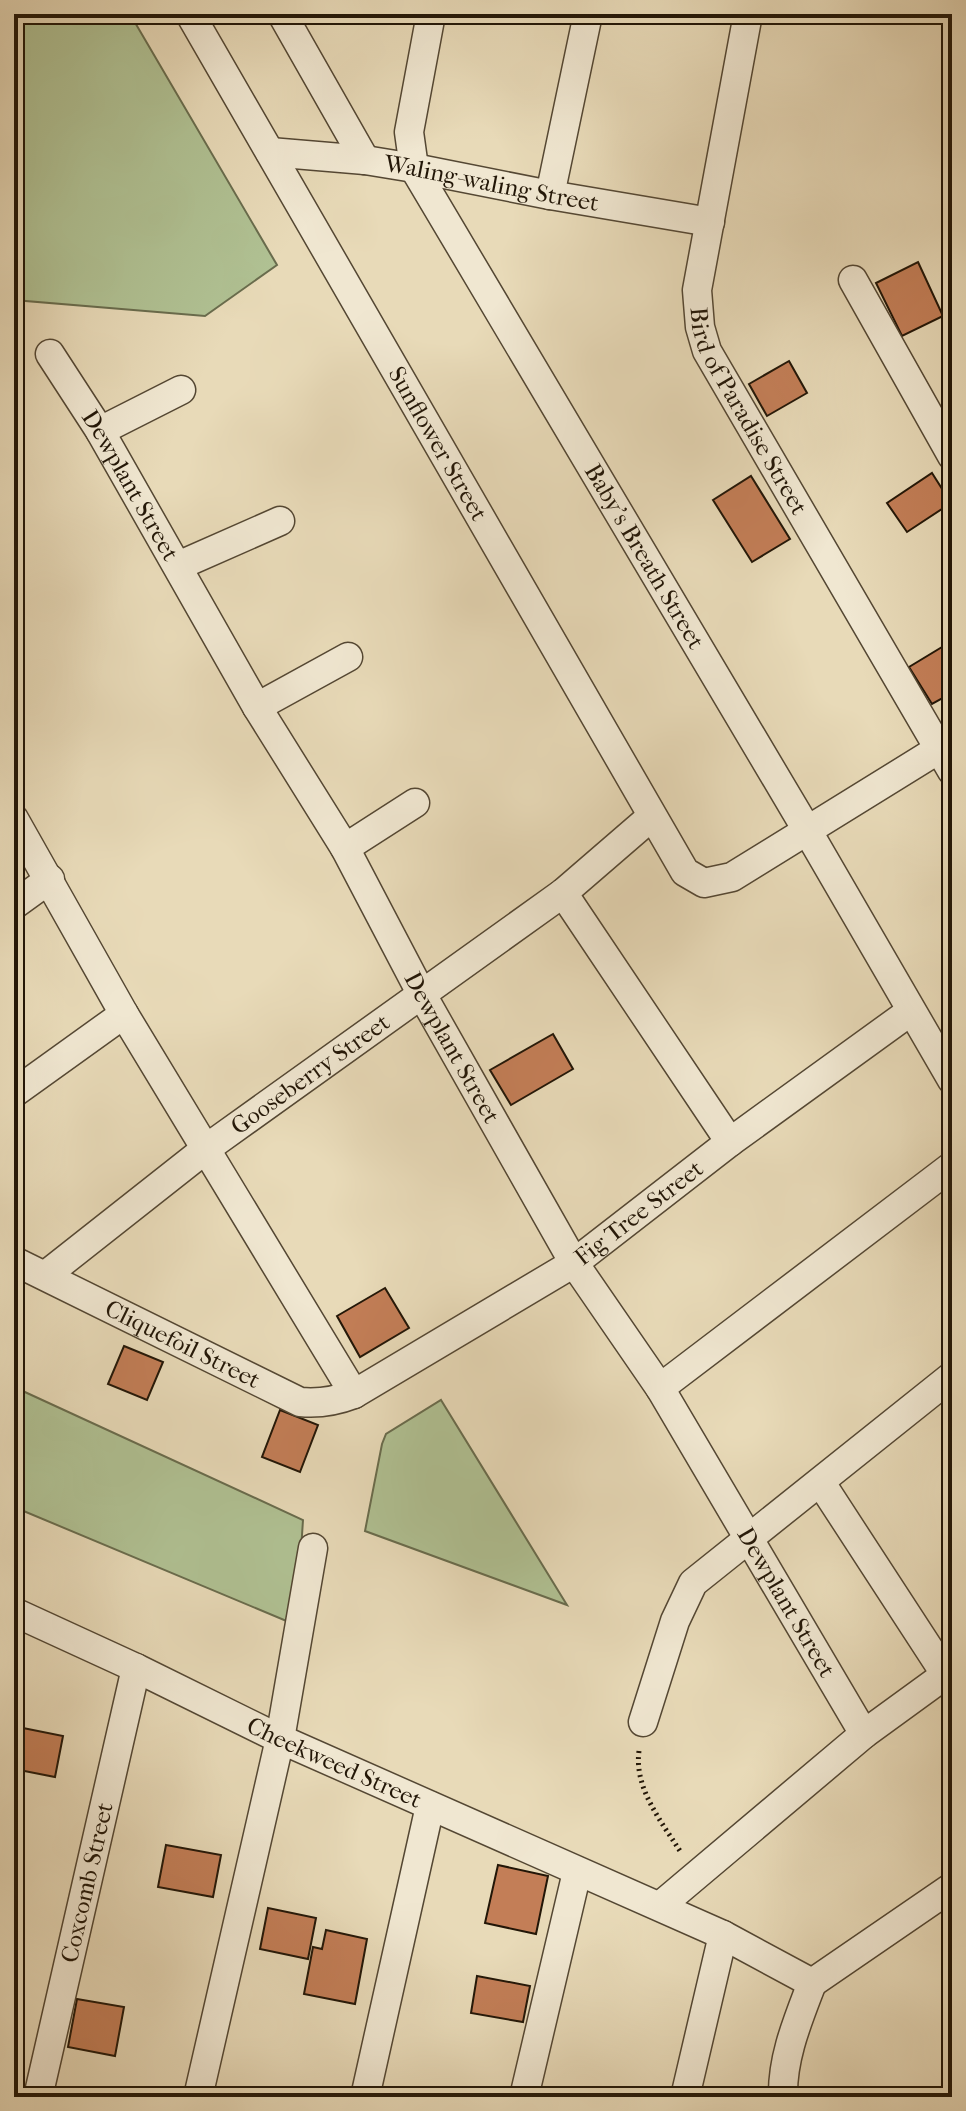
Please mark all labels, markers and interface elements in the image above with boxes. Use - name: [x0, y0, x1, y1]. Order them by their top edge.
- street label: Waling-waling Street: [381, 149, 601, 217]
- street label: Bird of Paradise Street: [684, 306, 814, 520]
- street label: Sunflower Street: [382, 362, 493, 526]
- street label: Dewplant Street: [76, 405, 185, 566]
- street label: Baby's Breath Street: [579, 459, 710, 654]
- street label: Dewplant Street: [398, 967, 506, 1129]
- street label: Gooseberry Street: [225, 1008, 395, 1140]
- street label: Fig Tree Street: [569, 1154, 709, 1271]
- street label: Cliquefoil Street: [100, 1294, 265, 1394]
- street label: Dewplant Street: [731, 1522, 842, 1683]
- street label: Cheekweed Street: [242, 1711, 426, 1814]
- street label: Coxcomb Street: [55, 1799, 119, 1965]

